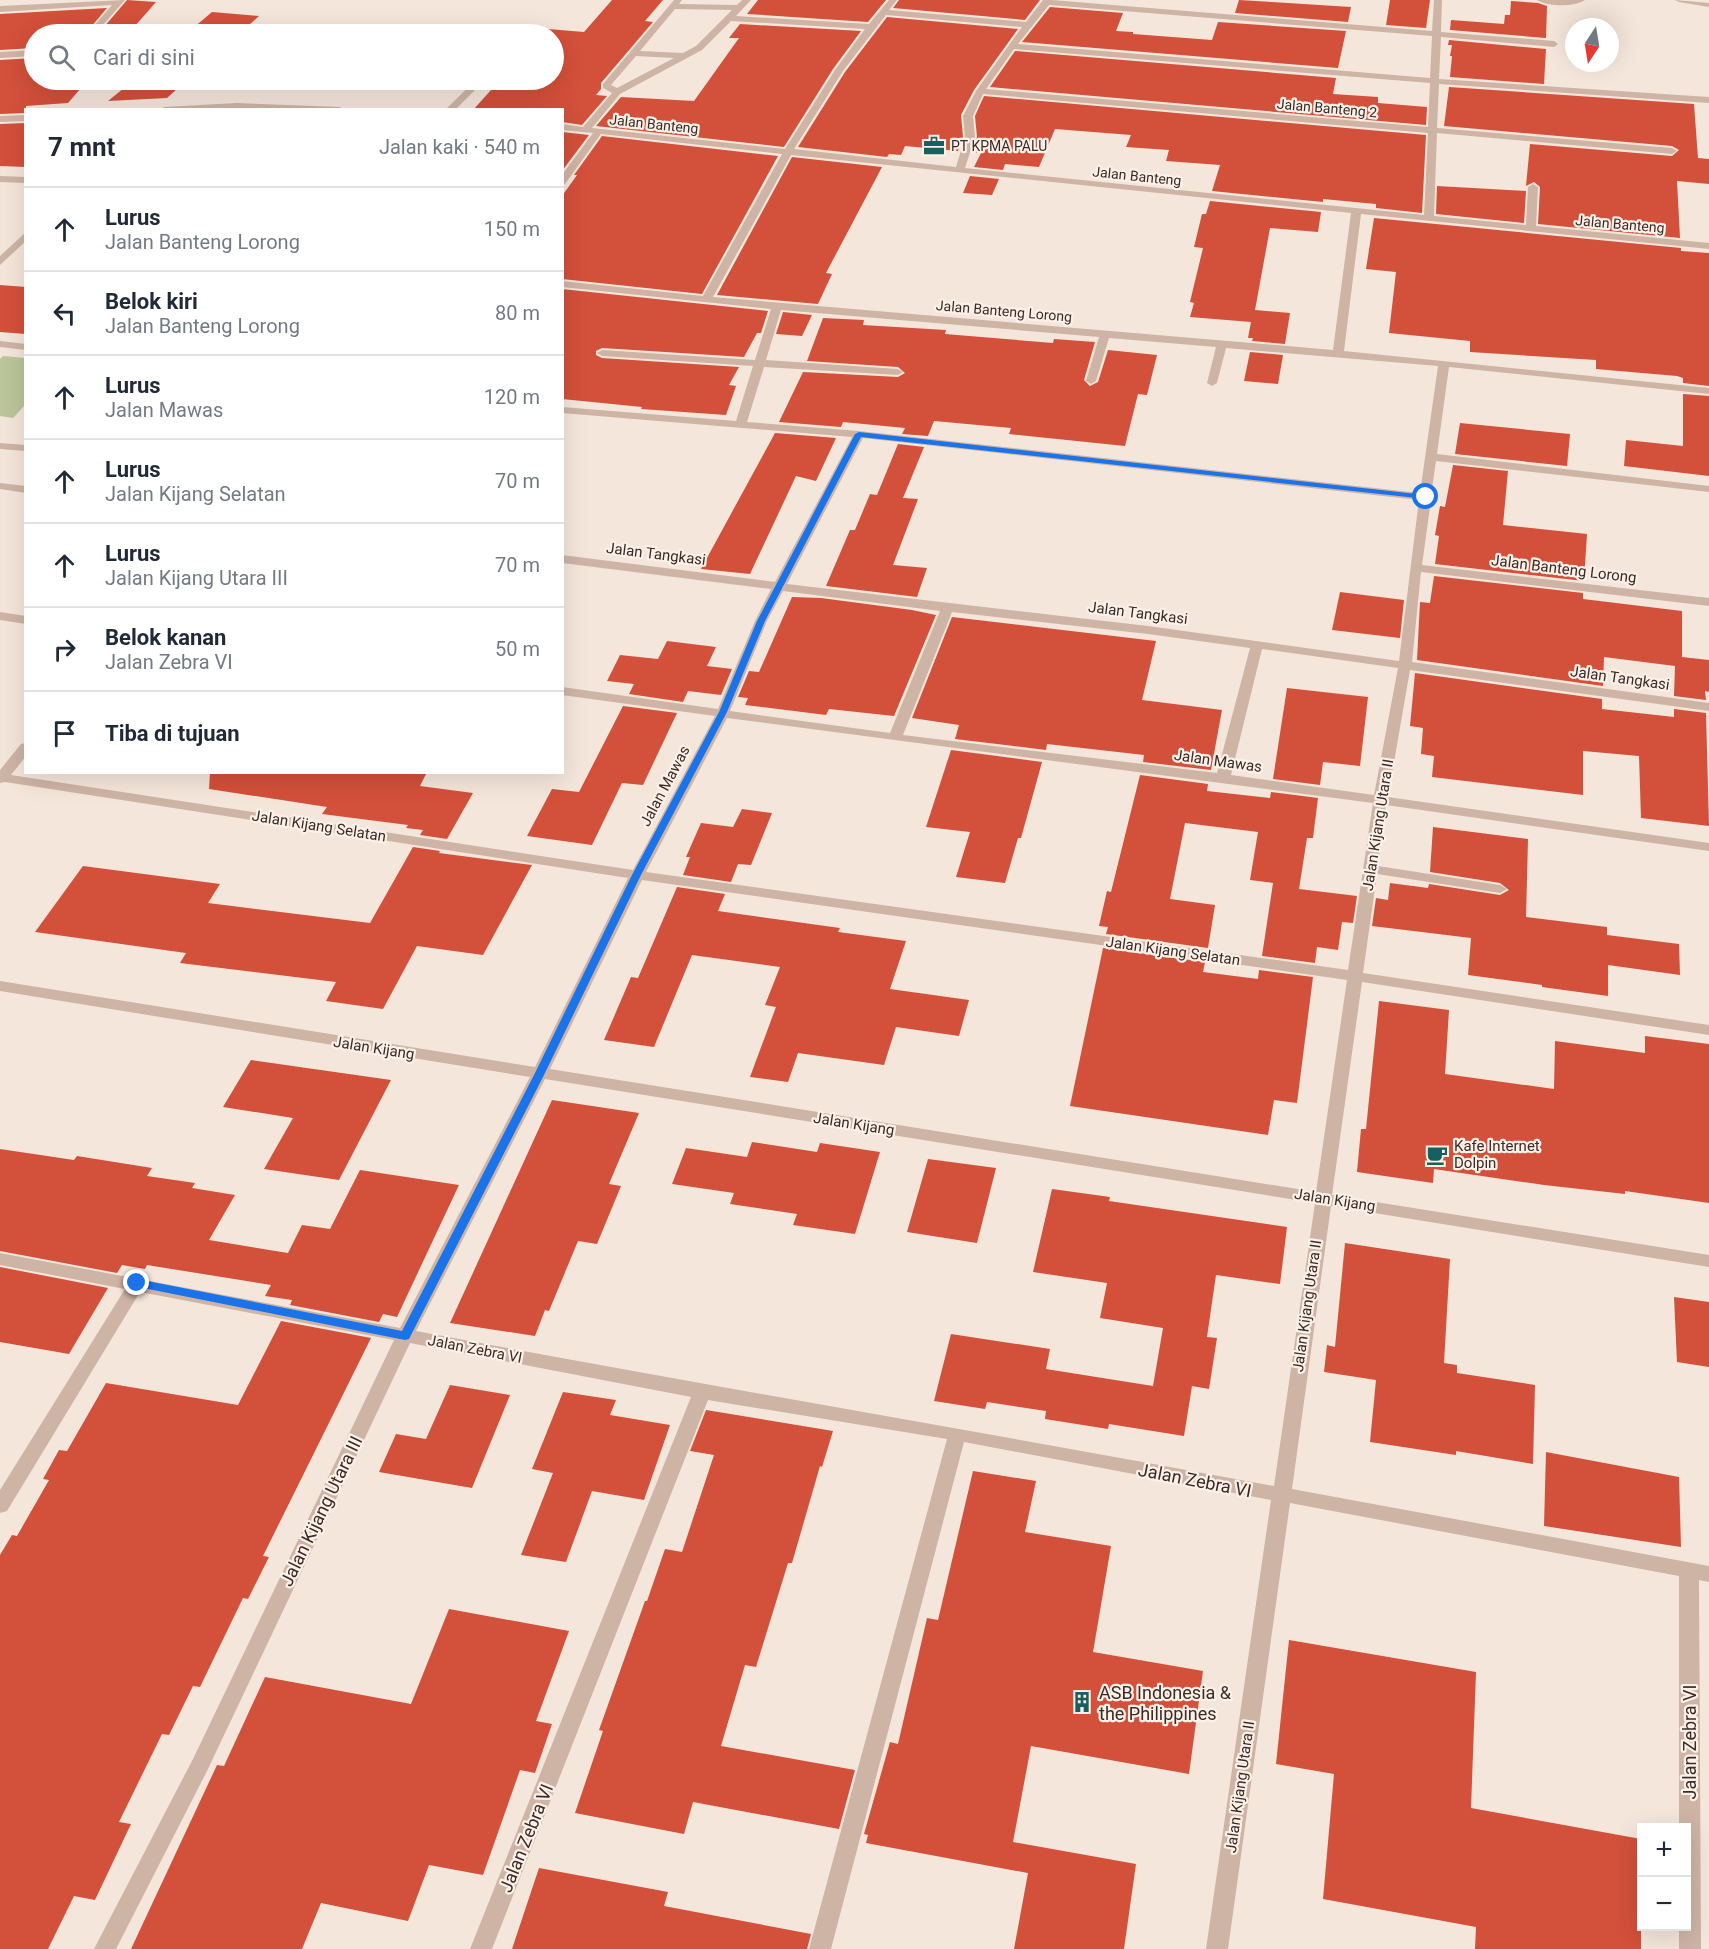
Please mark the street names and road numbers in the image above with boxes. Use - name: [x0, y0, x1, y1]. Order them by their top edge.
- street label: Jalan Banteng 2: [1276, 96, 1378, 120]
- street label: Jalan Banteng: [609, 111, 699, 137]
- street label: Jalan Banteng: [1092, 163, 1182, 189]
- street label: Jalan Banteng: [1575, 212, 1665, 236]
- street label: Jalan Banteng Lorong: [935, 297, 1073, 325]
- street label: Jalan Tangkasi: [605, 539, 707, 569]
- street label: Jalan Banteng Lorong: [1490, 551, 1638, 587]
- street label: Jalan Tangkasi: [1087, 598, 1189, 628]
- street label: Jalan Tangkasi: [1569, 662, 1671, 694]
- street label: Jalan Mawas: [636, 743, 694, 829]
- street label: Jalan Mawas: [1173, 746, 1263, 776]
- street label: Jalan Kijang Utara II: [1359, 758, 1397, 892]
- street label: Jalan Kijang Selatan: [251, 807, 387, 845]
- street label: Jalan Kijang Selatan: [1105, 933, 1241, 969]
- street label: Jalan Kijang: [332, 1033, 416, 1063]
- street label: Jalan Kijang: [812, 1109, 896, 1139]
- street label: Jalan Kijang: [1293, 1185, 1377, 1215]
- street label: Jalan Kijang Utara II: [1289, 1239, 1325, 1373]
- street label: Jalan Zebra VI: [426, 1331, 524, 1367]
- street label: Jalan Kijang Utara III: [275, 1432, 367, 1590]
- street label: Jalan Zebra VI: [1137, 1459, 1253, 1501]
- street label: Jalan Zebra VI: [1679, 1685, 1700, 1799]
- street label: Jalan Kijang Utara II: [1222, 1720, 1258, 1854]
- street label: Jalan Zebra VI: [495, 1781, 557, 1895]

